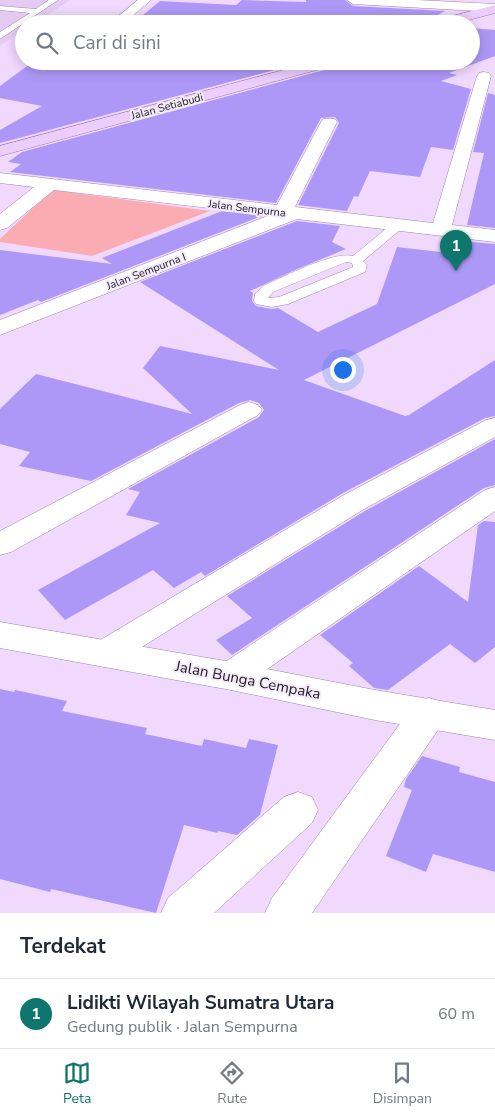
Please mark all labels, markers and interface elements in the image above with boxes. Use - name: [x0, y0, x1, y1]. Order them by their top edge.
- search box: [15, 15, 480, 70]
- icon: search: [33, 29, 61, 57]
- text: Cari di sini: [73, 30, 161, 56]
- street label: Jalan Setiabudi: [129, 90, 205, 124]
- street label: Jalan Sempurna: [206, 196, 287, 221]
- pin: 1: [440, 230, 472, 271]
- street label: Jalan Sempurna I: [103, 249, 188, 294]
- your location: [330, 357, 356, 383]
- street label: Jalan Bunga Cempaka: [173, 656, 322, 704]
- text: Terdekat: [20, 932, 106, 960]
- text: Lidikti Wilayah Sumatra Utara: [67, 990, 334, 1016]
- text: 1: [31, 1003, 41, 1025]
- text: 60 m: [438, 1003, 475, 1025]
- text: Gedung publik · Jalan Sempurna: [67, 1016, 298, 1038]
- tab: Peta: [63, 1059, 91, 1108]
- tab: Rute: [217, 1059, 247, 1108]
- tab: Disimpan: [373, 1059, 432, 1108]

